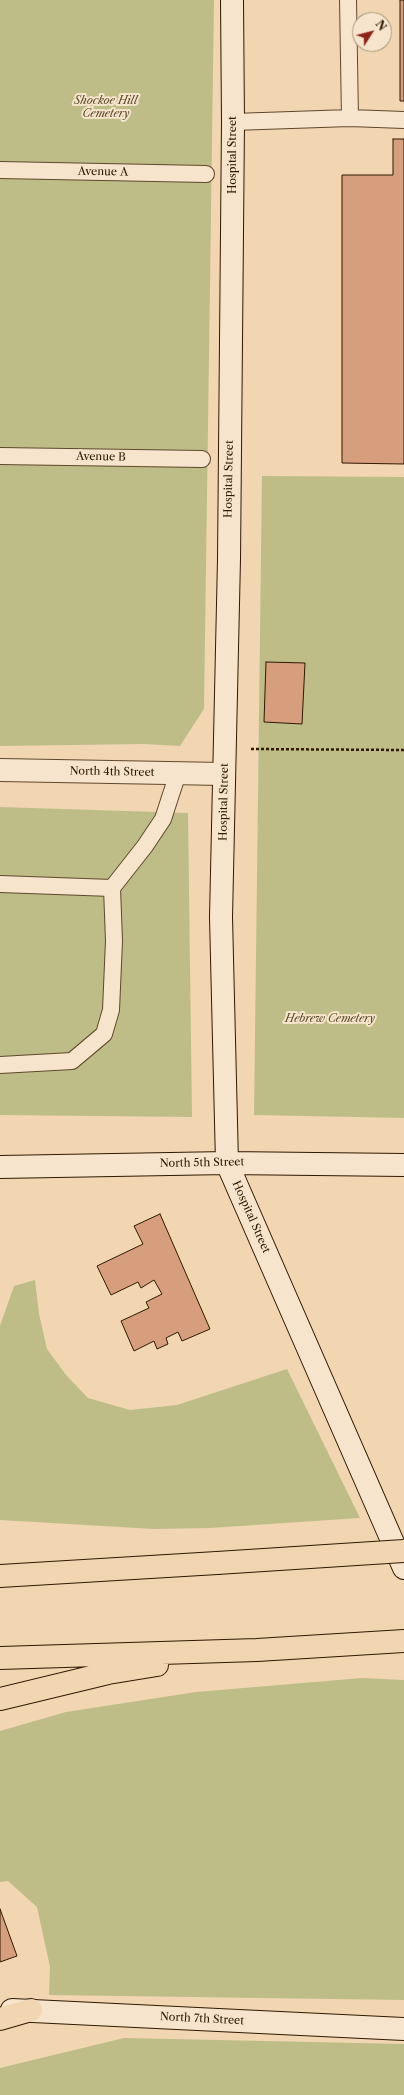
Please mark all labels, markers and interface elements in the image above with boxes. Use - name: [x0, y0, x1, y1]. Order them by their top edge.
- north arrow: [352, 12, 392, 52]
- text: N: [372, 18, 389, 34]
- park label: Shockoe Hill Cemetery: [74, 94, 138, 120]
- street label: Hospital Street: [226, 116, 240, 194]
- street label: Avenue A: [78, 165, 128, 179]
- street label: Hospital Street: [222, 440, 236, 518]
- street label: Avenue B: [76, 450, 126, 464]
- street label: Hospital Street: [217, 763, 231, 841]
- street label: North 4th Street: [69, 765, 155, 779]
- park label: Hebrew Cemetery: [285, 1012, 375, 1026]
- street label: North 5th Street: [160, 1156, 244, 1170]
- street label: Hospital Street: [229, 1179, 273, 1255]
- street label: North 7th Street: [160, 2010, 244, 2028]

